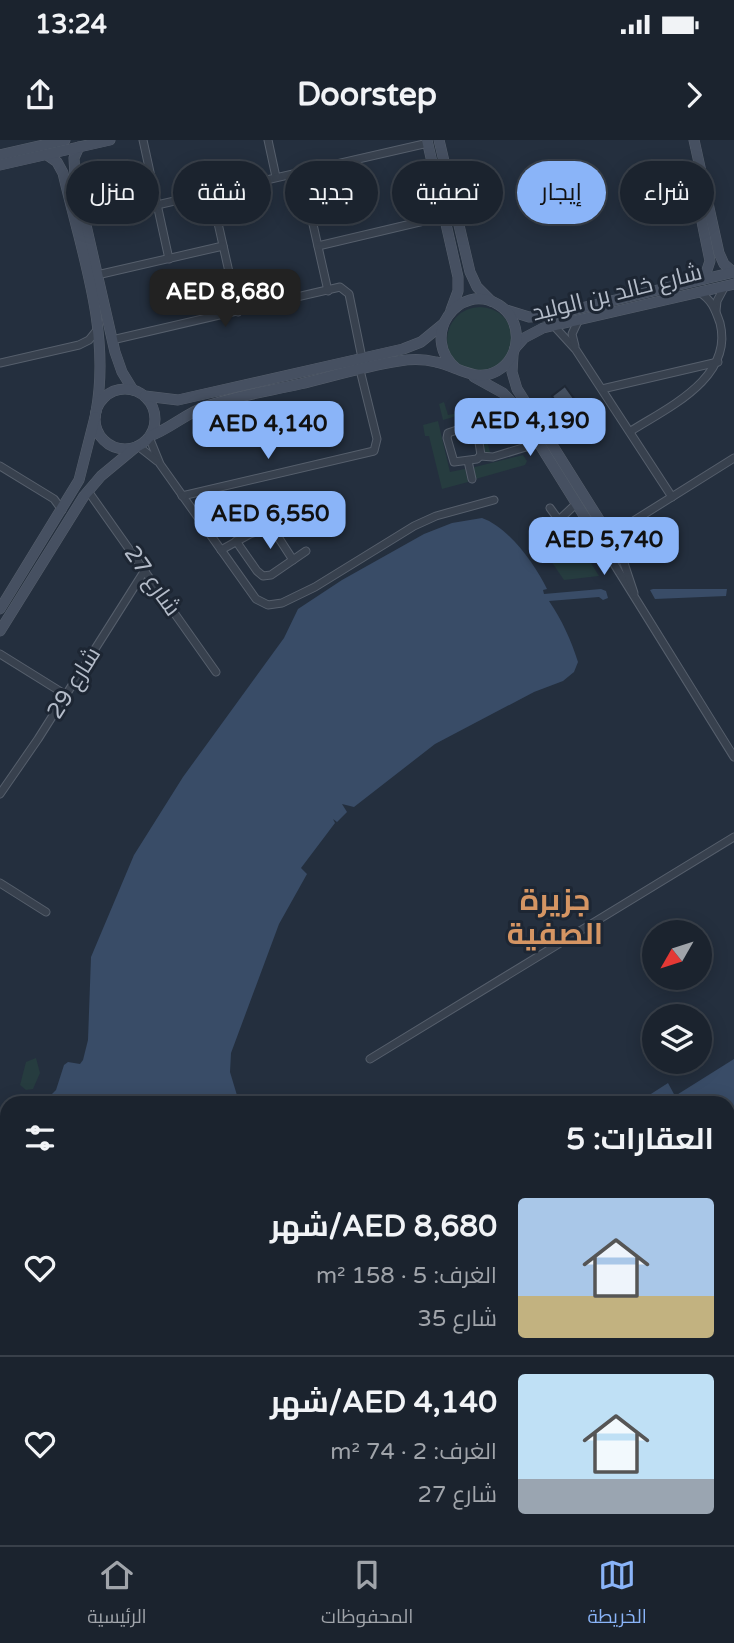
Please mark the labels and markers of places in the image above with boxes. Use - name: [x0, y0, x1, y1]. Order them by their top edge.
- pin: AED 8,680: [145, 270, 305, 329]
- pin: AED 4,190: [450, 398, 610, 458]
- pin: AED 4,140: [188, 402, 348, 461]
- pin: AED 6,550: [190, 492, 350, 551]
- pin: AED 5,740: [524, 518, 684, 577]

